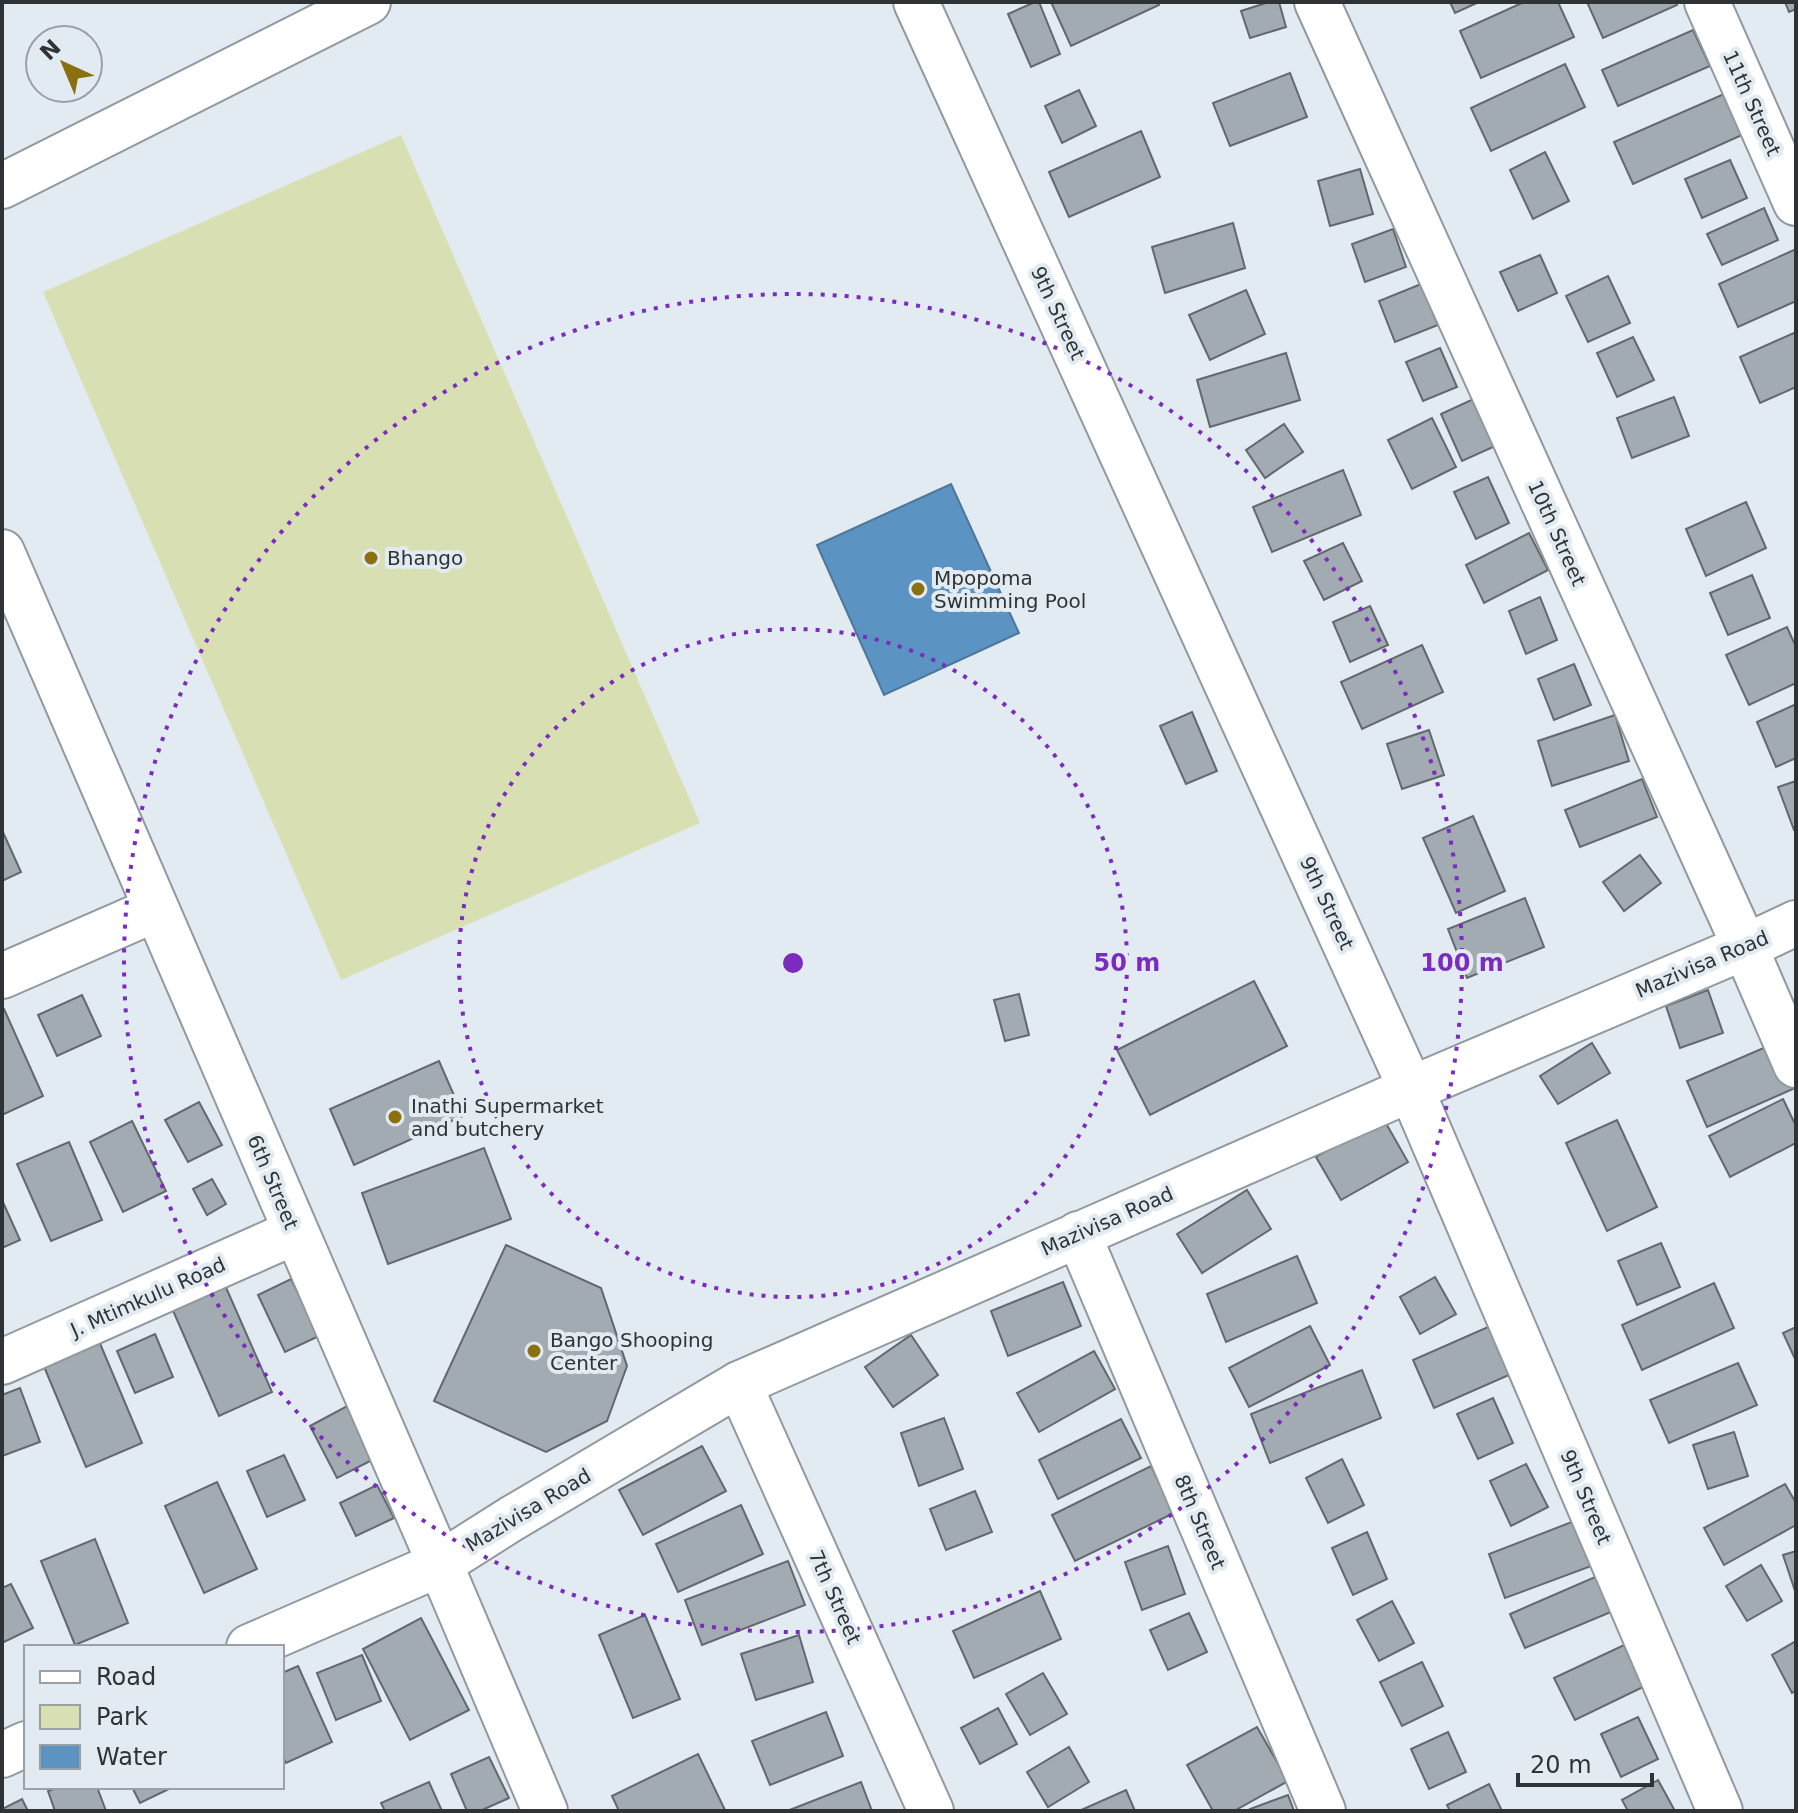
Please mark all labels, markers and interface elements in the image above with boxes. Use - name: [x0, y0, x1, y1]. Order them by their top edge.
- north arrow: [24, 24, 104, 104]
- text: N: [35, 35, 66, 65]
- street label: 11th Street: [1718, 46, 1786, 160]
- street label: 9th Street: [1026, 262, 1090, 364]
- street label: 10th Street: [1523, 476, 1591, 590]
- place label: Bhango: [387, 546, 463, 570]
- marker: Bhango: [362, 549, 380, 567]
- place label: Mpopoma Swimming Pool: [934, 566, 1086, 613]
- marker: Mpopoma Swimming Pool: [909, 580, 927, 598]
- street label: 9th Street: [1295, 852, 1359, 954]
- street label: Mazivisa Road: [1632, 925, 1772, 1003]
- centre of rings: [779, 949, 807, 977]
- text: 50 m: [1094, 949, 1160, 977]
- text: 100 m: [1420, 949, 1504, 977]
- place label: Inathi Supermarket and butchery: [411, 1094, 604, 1141]
- marker: Inathi Supermarket and butchery: [386, 1108, 404, 1126]
- street label: 6th Street: [242, 1131, 304, 1233]
- street label: Mazivisa Road: [1037, 1181, 1177, 1261]
- street label: J. Mtimkulu Road: [65, 1252, 229, 1343]
- place label: Bango Shooping Center: [550, 1328, 713, 1375]
- marker: Bango Shooping Center: [525, 1342, 543, 1360]
- street label: 9th Street: [1555, 1446, 1617, 1548]
- street label: Mazivisa Road: [461, 1463, 595, 1557]
- street label: 8th Street: [1169, 1471, 1231, 1573]
- street label: 7th Street: [804, 1546, 866, 1648]
- legend: [24, 1645, 284, 1789]
- text: Road: [96, 1663, 156, 1691]
- text: Park: [96, 1703, 148, 1731]
- scale bar: [1518, 1737, 1652, 1787]
- text: Water: [96, 1743, 167, 1771]
- text: 20 m: [1530, 1751, 1592, 1779]

